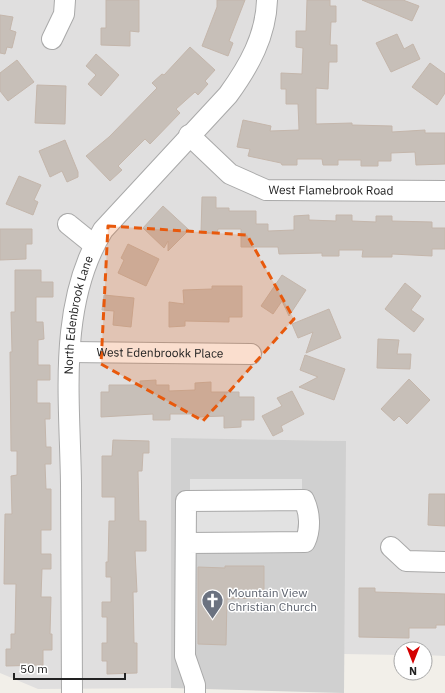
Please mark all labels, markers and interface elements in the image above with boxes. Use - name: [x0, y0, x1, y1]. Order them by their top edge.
- street label: West Flamebrook Road: [268, 182, 394, 198]
- street label: North Edenbrook Lane: [61, 253, 96, 375]
- street label: West Edenbrookk Place: [96, 344, 224, 361]
- place label: Mountain View Christian Church: [228, 585, 317, 614]
- church icon: Mountain View Christian Church: [199, 587, 225, 620]
- north arrow: [393, 641, 433, 681]
- scale bar: [14, 655, 125, 681]
- text: 50 m: [20, 661, 48, 676]
- text: N: [409, 664, 417, 678]

